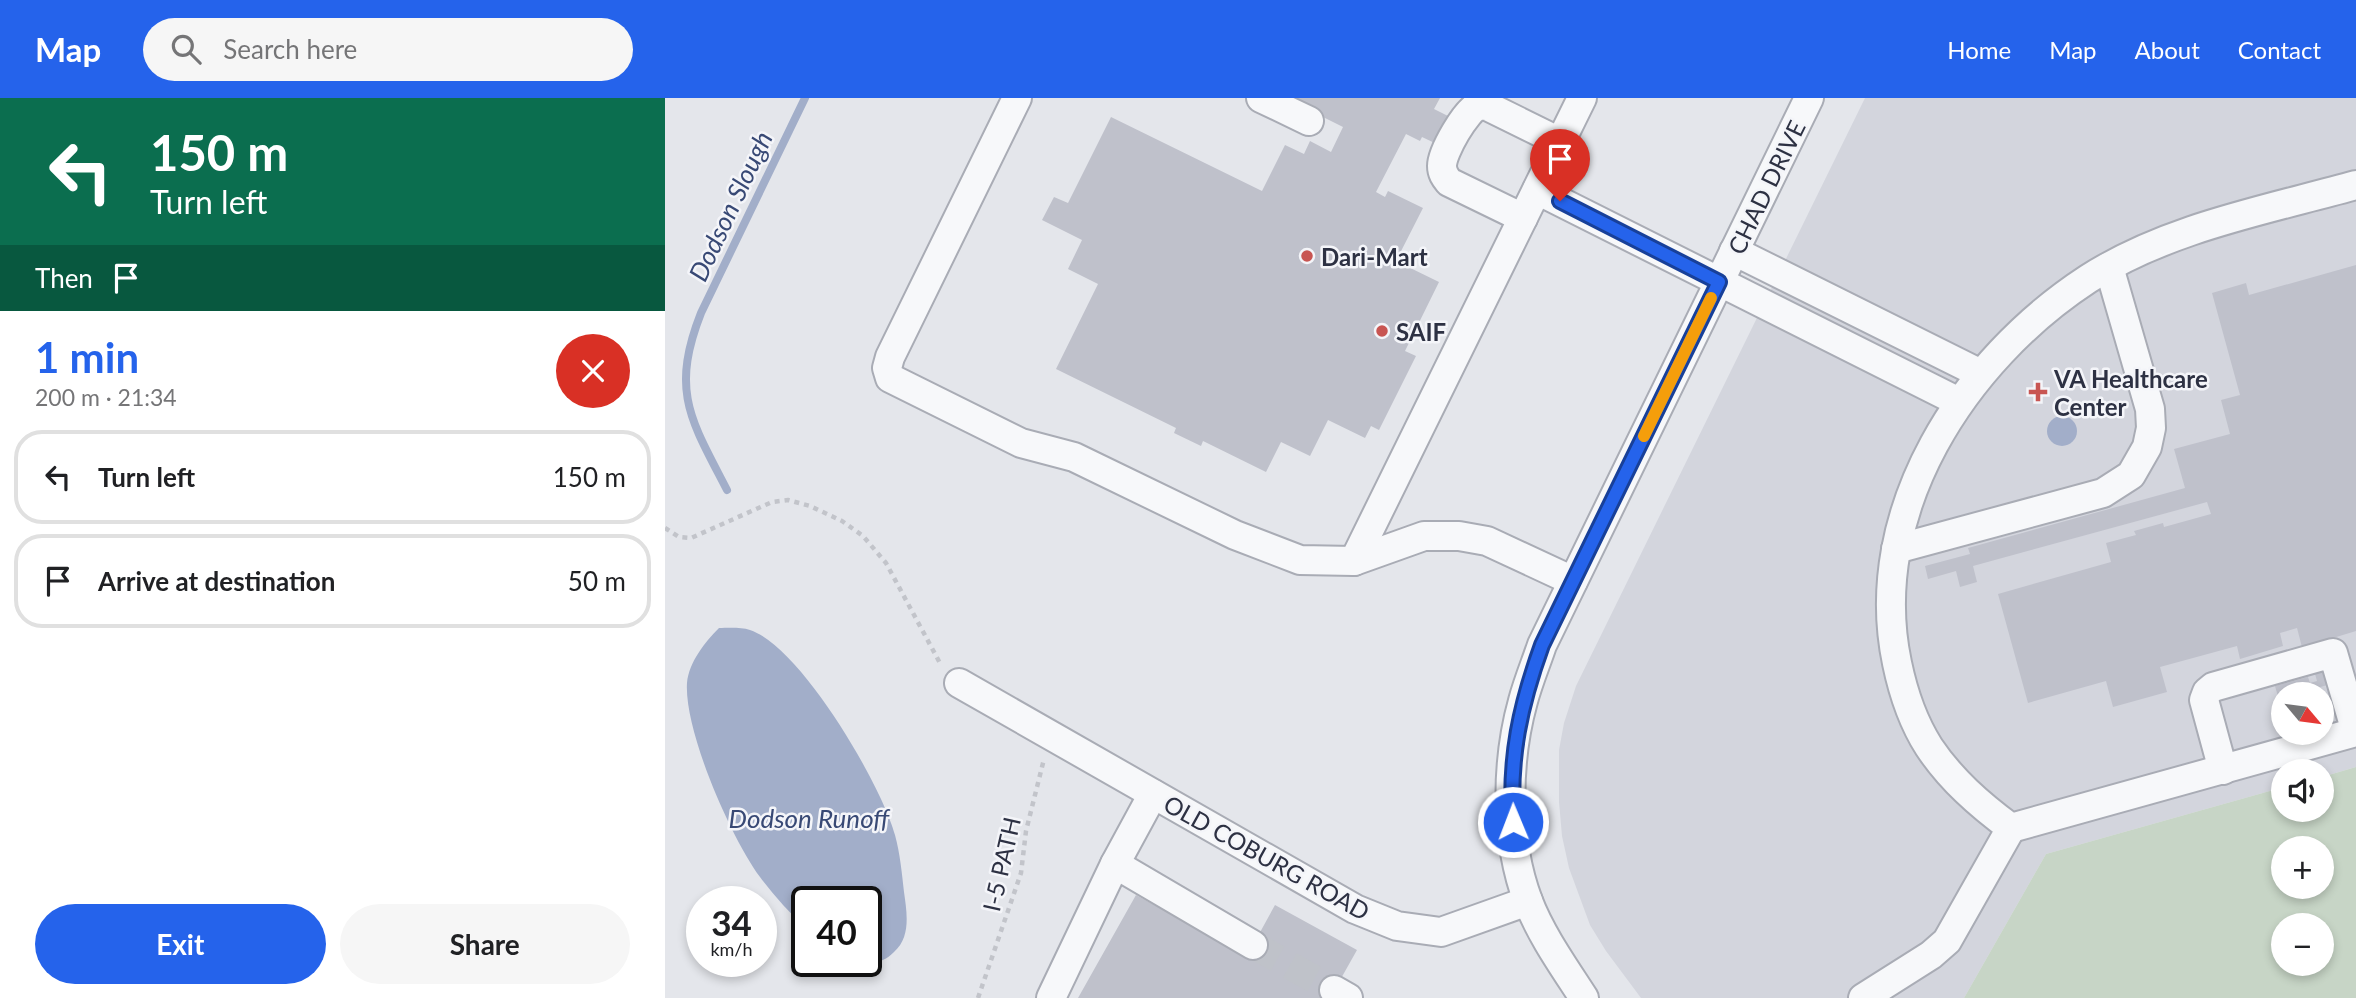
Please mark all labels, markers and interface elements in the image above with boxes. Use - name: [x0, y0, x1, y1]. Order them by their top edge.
- search box: [143, 18, 633, 81]
- text: Map: [35, 29, 101, 69]
- icon: search: [167, 30, 205, 68]
- text: Search here: [223, 33, 357, 65]
- text: Home: [1947, 35, 2011, 64]
- text: Map: [2049, 35, 2097, 64]
- text: About: [2135, 35, 2200, 64]
- text: Contact: [2238, 35, 2321, 64]
- street label: CHAD DRIVE: [1721, 115, 1811, 259]
- text: 150 m: [150, 123, 288, 181]
- icon: left: [35, 126, 126, 217]
- water label: Dodson Slough: [681, 126, 779, 286]
- pin: [1530, 129, 1590, 201]
- icon: arrive: [1541, 140, 1579, 178]
- text: Turn left: [150, 182, 267, 221]
- place label: Dari-Mart: [1321, 242, 1428, 271]
- marker: Dari-Mart: [1299, 248, 1315, 264]
- icon: arrive: [107, 259, 145, 297]
- text: Then: [35, 262, 93, 294]
- place label: SAIF: [1396, 317, 1446, 346]
- marker: SAIF: [1374, 323, 1390, 339]
- text: 1 min: [35, 332, 139, 382]
- button: close: [556, 334, 630, 408]
- place label: VA Healthcare Center: [2053, 364, 2208, 421]
- marker: VA Healthcare Center: [2028, 382, 2048, 402]
- text: 200 m · 21:34: [35, 383, 177, 411]
- icon: left: [39, 458, 77, 496]
- text: Turn left: [98, 461, 195, 493]
- text: 150 m: [553, 461, 626, 493]
- icon: arrive: [39, 562, 77, 600]
- text: Arrive at destination: [98, 565, 335, 597]
- text: 50 m: [568, 565, 626, 597]
- north arrow: [2271, 682, 2335, 746]
- map controls: [2271, 682, 2334, 976]
- button: sound: [2271, 759, 2334, 822]
- position arrow: [1476, 785, 1550, 859]
- street label: OLD COBURG ROAD: [1159, 788, 1375, 926]
- water label: Dodson Runoff: [729, 802, 891, 834]
- street label: I-5 PATH: [976, 814, 1026, 914]
- button: +: [2271, 836, 2334, 899]
- speed limit sign: 40: [791, 886, 882, 977]
- text: 34: [711, 901, 752, 943]
- button: Exit: [35, 904, 326, 984]
- button: Share: [340, 904, 630, 984]
- button: −: [2271, 913, 2334, 976]
- text: km/h: [710, 938, 753, 960]

